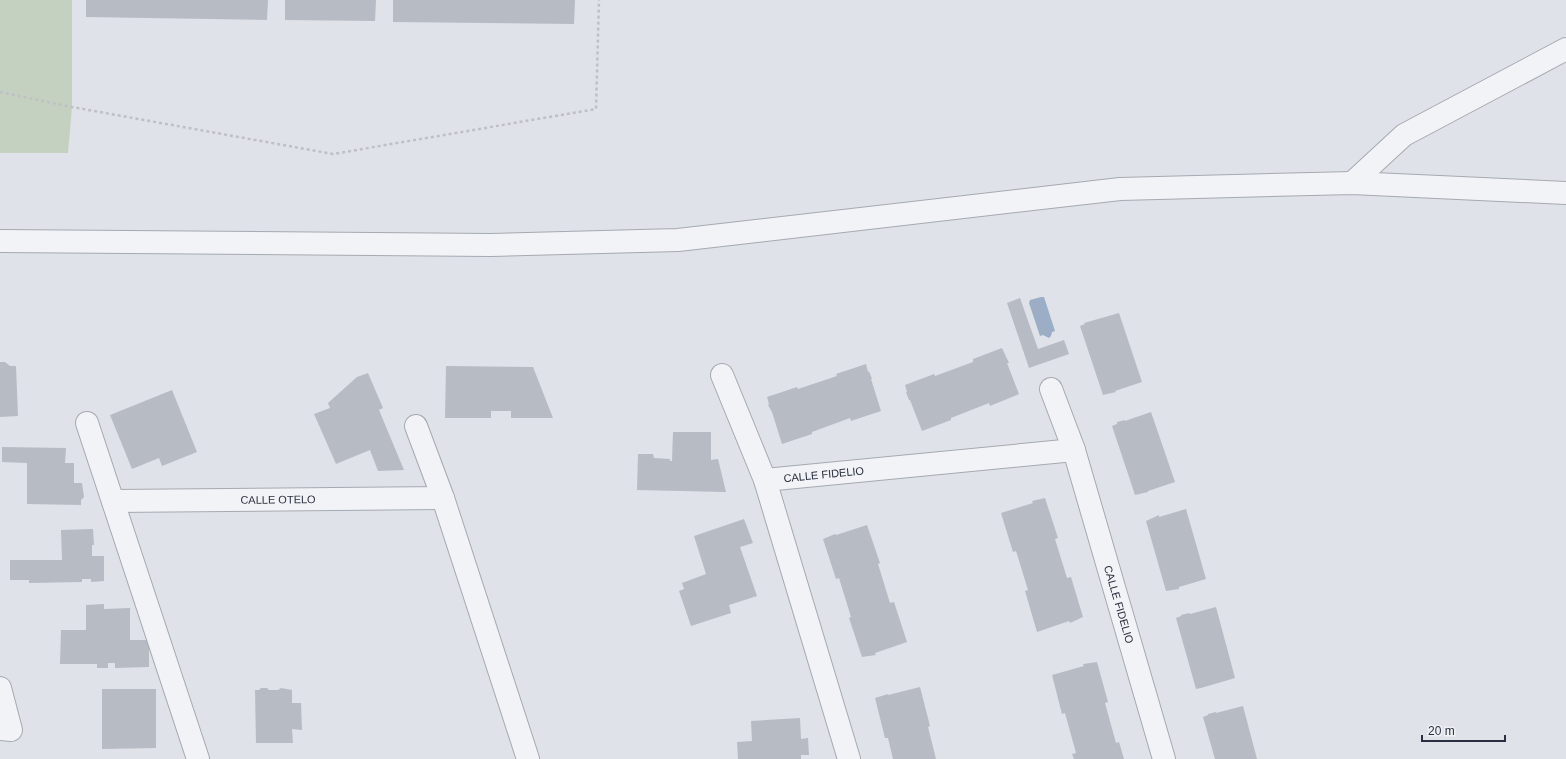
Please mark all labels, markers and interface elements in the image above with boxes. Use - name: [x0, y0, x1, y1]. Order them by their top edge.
- street label: CALLE FIDELIO: [783, 464, 865, 484]
- street label: CALLE OTELO: [240, 493, 316, 506]
- street label: CALLE FIDELIO: [1102, 564, 1136, 645]
- scale bar: [1422, 717, 1505, 743]
- text: 20 m: [1428, 724, 1455, 738]

